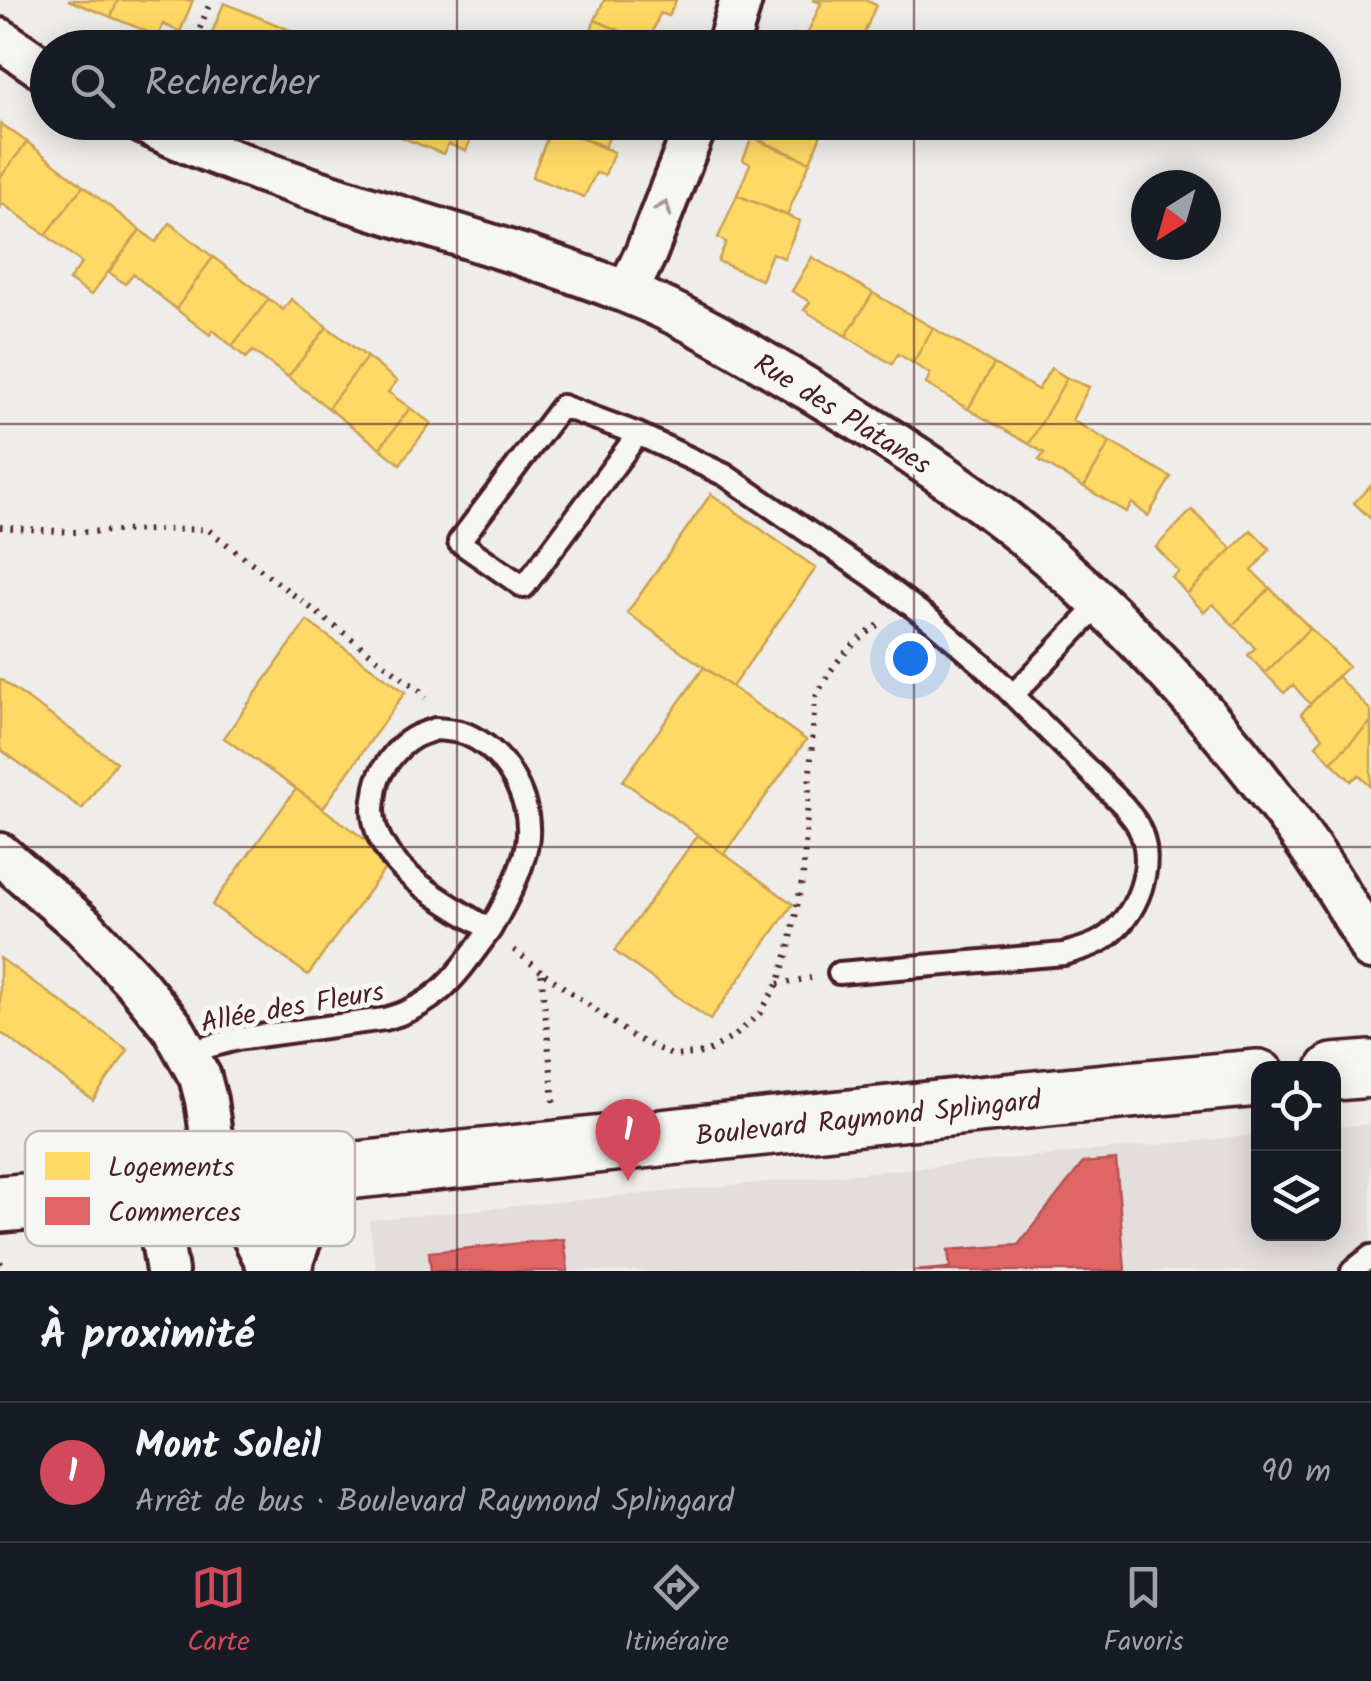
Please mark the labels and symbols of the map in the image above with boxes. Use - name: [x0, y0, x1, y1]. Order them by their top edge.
- north arrow: [1131, 170, 1221, 260]
- one-way arrow: [652, 200, 672, 218]
- street label: Rue des Platanes: [744, 343, 939, 488]
- your location: [885, 633, 936, 684]
- street label: Allée des Fleurs: [197, 970, 388, 1047]
- street label: Boulevard Raymond Splingard: [693, 1079, 1044, 1160]
- pin: 1: [596, 1098, 660, 1181]
- legend: [25, 1131, 355, 1246]
- text: Logements: [108, 1146, 235, 1191]
- text: Commerces: [108, 1191, 241, 1236]

